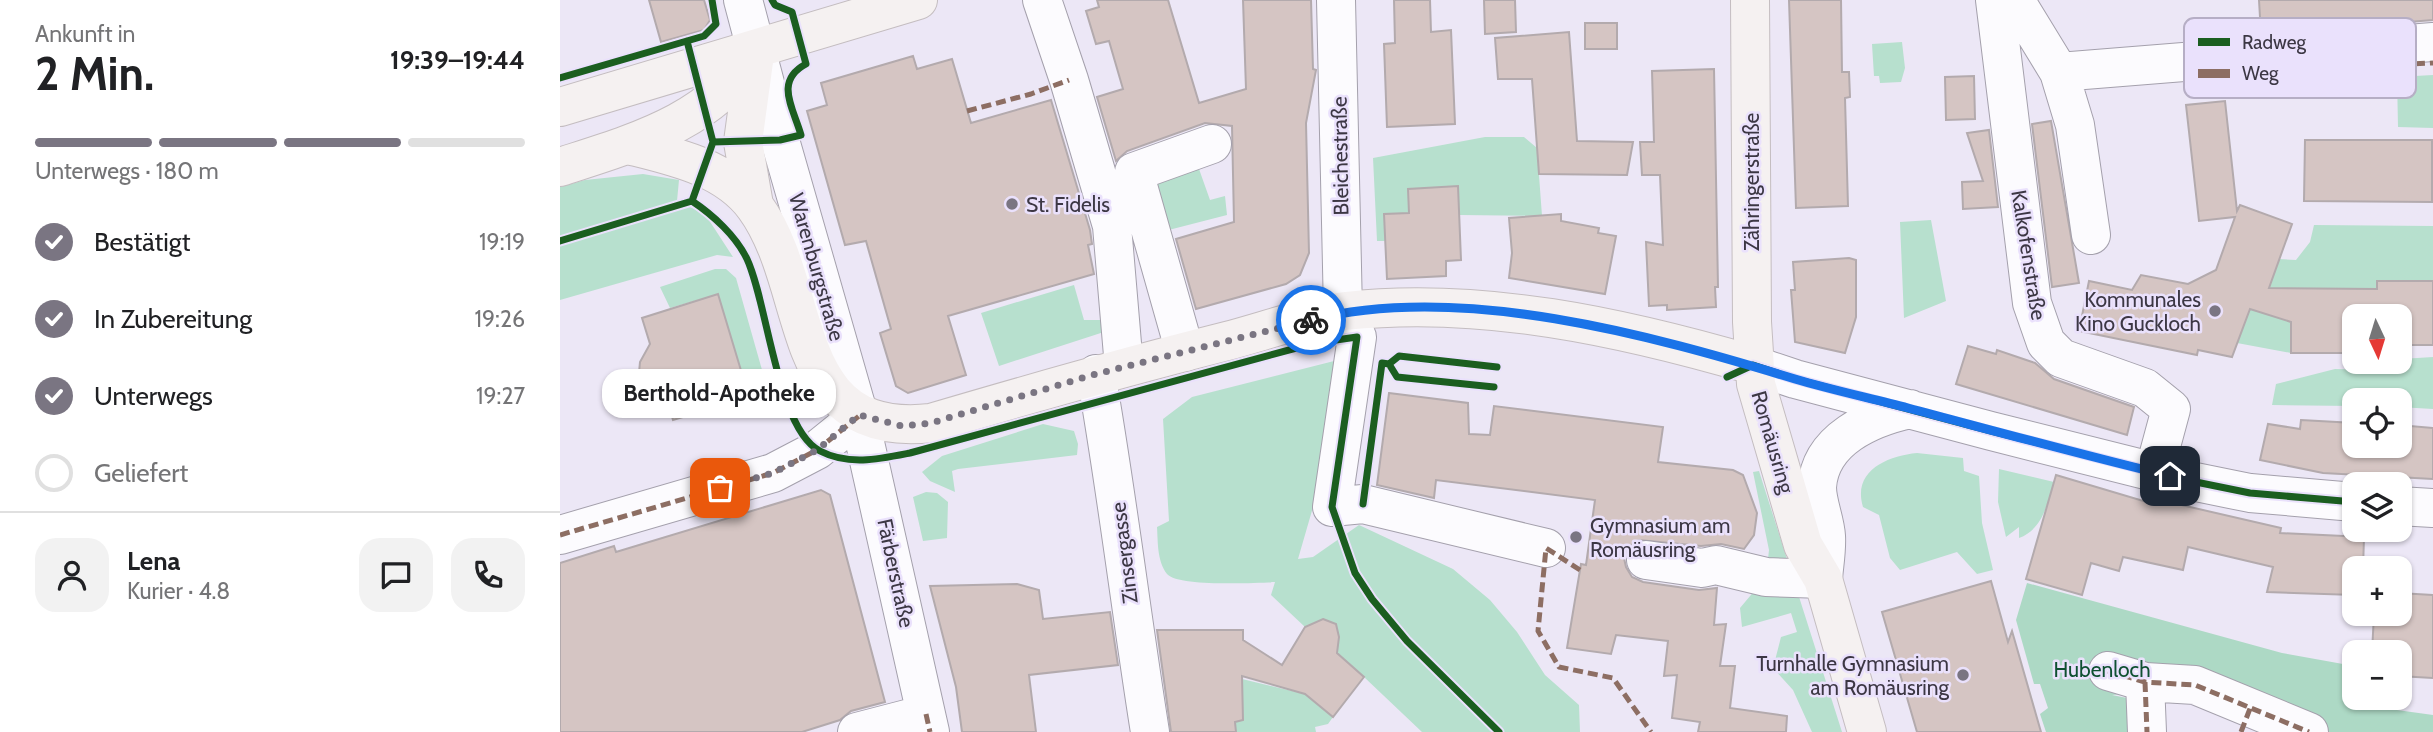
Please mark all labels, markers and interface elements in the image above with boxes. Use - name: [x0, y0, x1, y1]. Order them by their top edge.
- legend: [2184, 18, 2416, 98]
- text: Ankunft in: [35, 20, 135, 48]
- text: Radweg: [2242, 31, 2306, 54]
- text: 19:39–19:44: [390, 44, 525, 76]
- text: 2 Min.: [35, 46, 154, 102]
- text: Weg: [2242, 62, 2279, 85]
- street label: Bleichestraße: [1326, 96, 1354, 216]
- street label: Zähringerstraße: [1739, 112, 1764, 251]
- text: Unterwegs · 180 m: [35, 157, 219, 185]
- street label: Kalkofenstraße: [2006, 188, 2052, 322]
- street label: Warenburgstraße: [784, 190, 850, 344]
- place label: St. Fidelis: [1026, 192, 1110, 217]
- marker: St. Fidelis: [1004, 196, 1020, 212]
- icon: check: [35, 223, 73, 261]
- text: Bestätigt: [94, 226, 191, 258]
- text: 19:19: [479, 228, 525, 256]
- courier: [1276, 285, 1346, 355]
- place label: Kommunales Kino Guckloch: [2075, 287, 2201, 336]
- icon: check: [35, 300, 73, 338]
- icon: bike: [1292, 301, 1330, 339]
- text: In Zubereitung: [94, 303, 252, 335]
- marker: Kommunales Kino Guckloch: [2207, 303, 2223, 319]
- north arrow: [2342, 304, 2412, 374]
- map controls: [2342, 304, 2412, 710]
- text: 19:26: [475, 305, 525, 333]
- callout: Berthold-Apotheke: [603, 369, 837, 418]
- icon: check: [35, 377, 73, 415]
- text: Berthold-Apotheke: [623, 379, 815, 407]
- text: Unterwegs: [94, 380, 213, 412]
- text: 19:27: [476, 382, 525, 410]
- street label: Romäusring: [1746, 388, 1800, 497]
- button: locate: [2342, 388, 2412, 458]
- pin: [2140, 446, 2200, 506]
- text: Geliefert: [94, 457, 188, 489]
- icon: home: [2151, 457, 2189, 495]
- pin: [690, 458, 750, 518]
- icon: bag: [701, 469, 739, 507]
- button: layers: [2342, 472, 2412, 542]
- street label: Zinsergasse: [1105, 501, 1143, 605]
- place label: Gymnasium am Romäusring: [1590, 513, 1730, 562]
- street label: Färberstraße: [872, 516, 920, 630]
- marker: Gymnasium am Romäusring: [1568, 529, 1584, 545]
- button: person: [35, 538, 109, 612]
- button: chat: [359, 538, 433, 612]
- button: phone: [451, 538, 525, 612]
- text: Lena: [127, 545, 181, 577]
- button: +: [2342, 556, 2412, 626]
- text: Kurier · 4.8: [127, 577, 230, 605]
- button: −: [2342, 640, 2412, 710]
- place label: Turnhalle Gymnasium am Romäusring: [1756, 651, 1950, 700]
- park label: Hubenloch: [2053, 657, 2151, 682]
- marker: Turnhalle Gymnasium am Romäusring: [1955, 667, 1971, 683]

